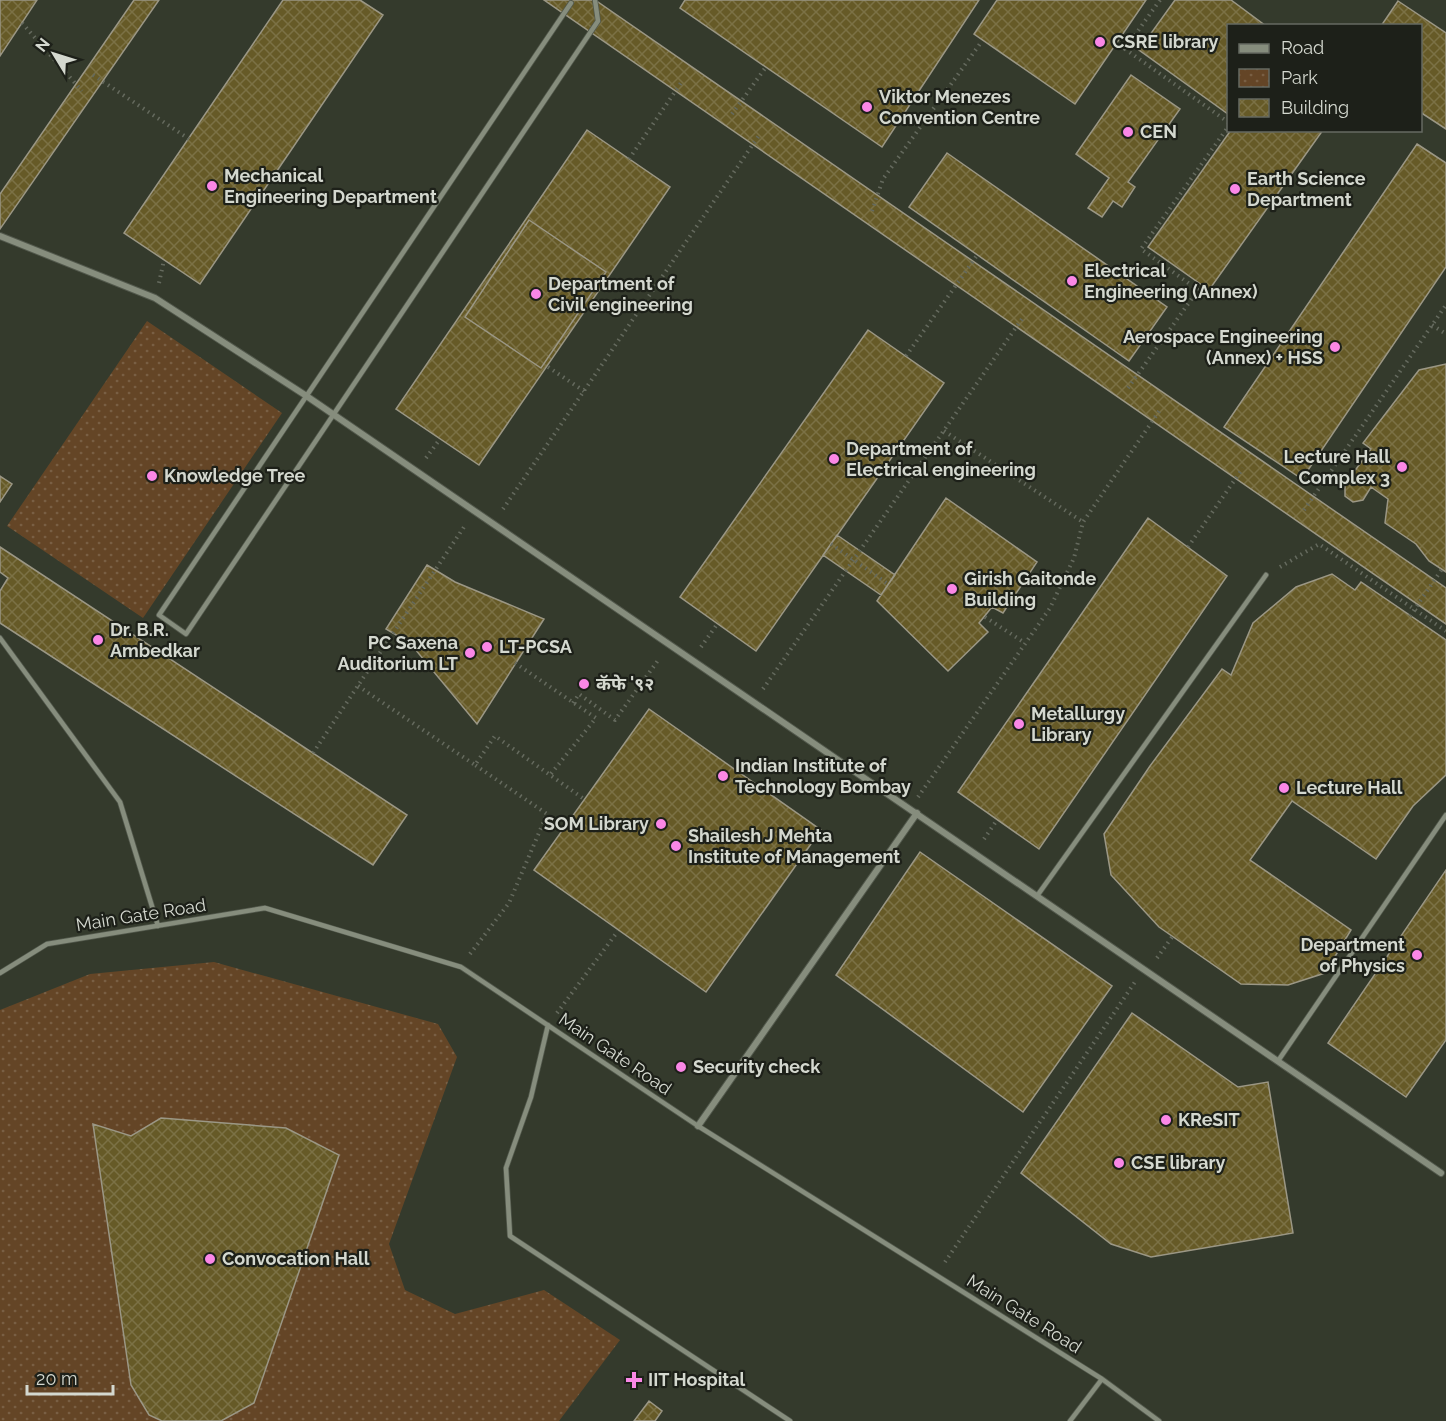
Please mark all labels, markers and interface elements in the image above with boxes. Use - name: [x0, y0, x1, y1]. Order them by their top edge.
- north arrow: [24, 24, 84, 84]
- legend: [1227, 24, 1422, 132]
- place label: CSRE library: [1112, 31, 1218, 52]
- text: N: [31, 34, 54, 56]
- marker: CSRE library: [1093, 35, 1107, 49]
- text: Road: [1281, 37, 1324, 58]
- text: Park: [1281, 67, 1318, 88]
- place label: Viktor Menezes Convention Centre: [879, 86, 1040, 128]
- text: Building: [1281, 97, 1349, 118]
- marker: Viktor Menezes Convention Centre: [860, 100, 874, 114]
- place label: CEN: [1140, 121, 1177, 142]
- marker: CEN: [1121, 125, 1135, 139]
- place label: Mechanical Engineering Department: [224, 165, 437, 207]
- place label: Earth Science Department: [1247, 168, 1366, 210]
- marker: Mechanical Engineering Department: [205, 179, 219, 193]
- marker: Earth Science Department: [1228, 182, 1242, 196]
- place label: Electrical Engineering (Annex): [1084, 260, 1257, 302]
- place label: Department of Civil engineering: [548, 273, 693, 315]
- marker: Electrical Engineering (Annex): [1065, 274, 1079, 288]
- marker: Department of Civil engineering: [529, 287, 543, 301]
- place label: Aerospace Engineering (Annex) + HSS: [1123, 326, 1323, 368]
- marker: Aerospace Engineering (Annex) + HSS: [1328, 340, 1342, 354]
- place label: Department of Electrical engineering: [846, 438, 1036, 480]
- place label: Lecture Hall Complex 3: [1284, 446, 1390, 488]
- marker: Department of Electrical engineering: [827, 452, 841, 466]
- marker: Lecture Hall Complex 3: [1395, 460, 1409, 474]
- place label: Knowledge Tree: [164, 465, 306, 486]
- marker: Knowledge Tree: [145, 469, 159, 483]
- place label: Girish Gaitonde Building: [964, 568, 1096, 610]
- marker: Girish Gaitonde Building: [945, 582, 959, 596]
- place label: Dr. B.R. Ambedkar: [110, 619, 200, 661]
- place label: PC Saxena Auditorium LT: [337, 632, 458, 674]
- marker: Dr. B.R. Ambedkar: [91, 633, 105, 647]
- place label: LT-PCSA: [499, 636, 573, 657]
- marker: LT-PCSA: [480, 640, 494, 654]
- marker: PC Saxena Auditorium LT: [463, 646, 477, 660]
- place label: कॅफे '९२: [596, 673, 654, 694]
- marker: कॅफे '९२: [577, 677, 591, 691]
- place label: Metallurgy Library: [1031, 703, 1125, 745]
- marker: Metallurgy Library: [1012, 717, 1026, 731]
- place label: Indian Institute of Technology Bombay: [735, 755, 911, 797]
- marker: Indian Institute of Technology Bombay: [716, 769, 730, 783]
- place label: Lecture Hall: [1296, 777, 1403, 798]
- marker: Lecture Hall: [1277, 781, 1291, 795]
- place label: SOM Library: [544, 813, 649, 834]
- marker: SOM Library: [654, 817, 668, 831]
- place label: Shailesh J Mehta Institute of Management: [688, 825, 900, 867]
- marker: Shailesh J Mehta Institute of Management: [669, 839, 683, 853]
- street label: Main Gate Road: [74, 894, 207, 935]
- place label: Department of Physics: [1300, 934, 1405, 976]
- marker: Department of Physics: [1410, 948, 1424, 962]
- street label: Main Gate Road: [555, 1008, 676, 1099]
- place label: Security check: [693, 1056, 821, 1077]
- marker: Security check: [674, 1060, 688, 1074]
- place label: KReSIT: [1178, 1109, 1240, 1130]
- marker: KReSIT: [1159, 1113, 1173, 1127]
- place label: CSE library: [1131, 1152, 1225, 1173]
- marker: CSE library: [1112, 1156, 1126, 1170]
- place label: Convocation Hall: [222, 1248, 370, 1269]
- marker: Convocation Hall: [203, 1252, 217, 1266]
- street label: Main Gate Road: [963, 1270, 1086, 1357]
- scale bar: [27, 1358, 112, 1396]
- text: 20 m: [36, 1368, 78, 1389]
- place label: IIT Hospital: [648, 1369, 746, 1390]
- marker: IIT Hospital: [625, 1371, 643, 1389]

